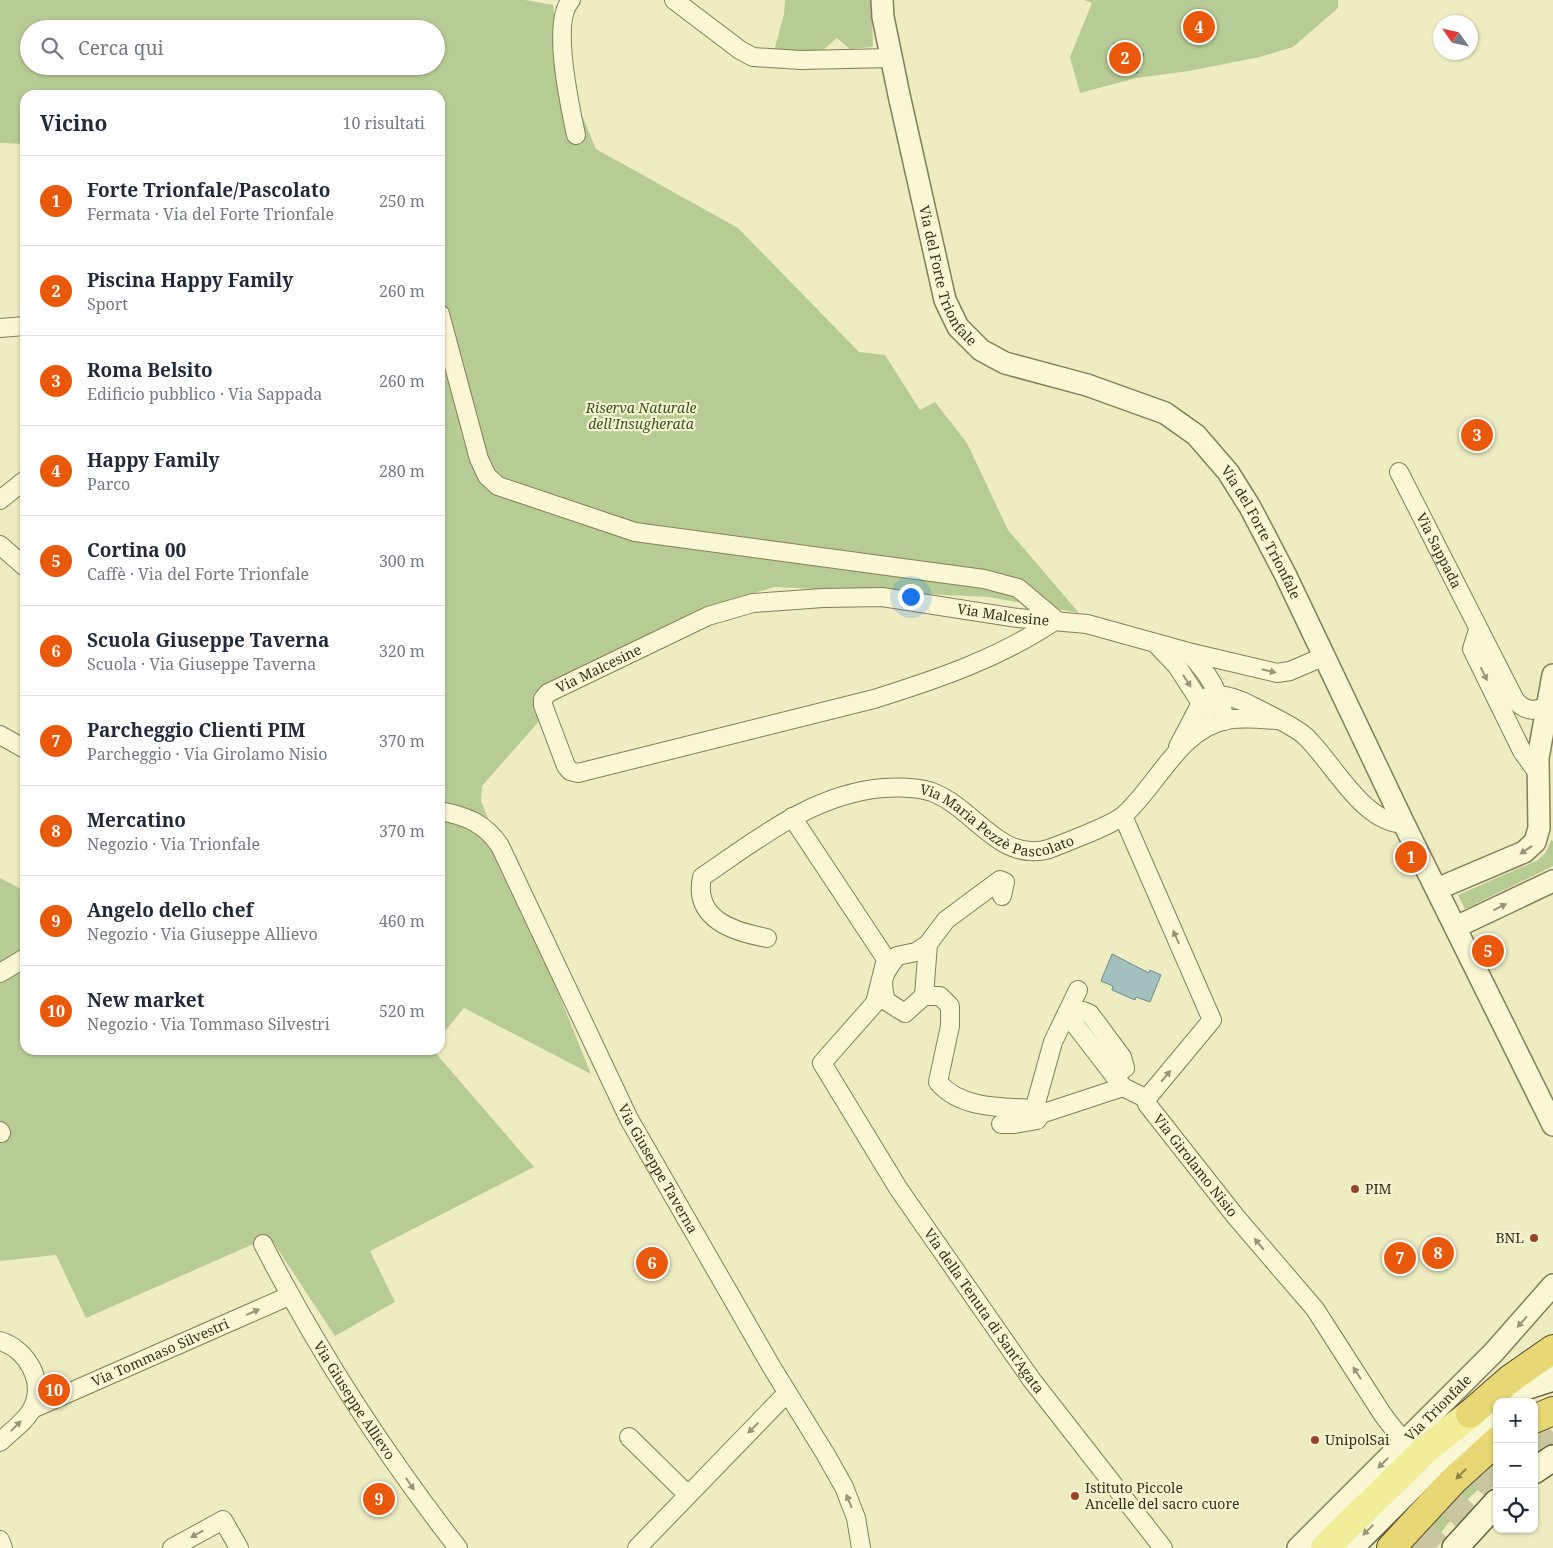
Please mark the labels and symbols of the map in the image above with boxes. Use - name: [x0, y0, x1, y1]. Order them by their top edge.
- pin: 4: [1183, 8, 1215, 46]
- north arrow: [1433, 15, 1478, 60]
- pin: 2: [1109, 39, 1141, 77]
- street label: Via del Forte Trionfale: [915, 204, 981, 350]
- park label: Riserva Naturale dell'Insugherata: [585, 398, 696, 433]
- pin: 3: [1461, 416, 1493, 454]
- street label: Via del Forte Trionfale: [1217, 461, 1306, 602]
- street label: Via Sappada: [1412, 509, 1467, 591]
- your location: [898, 584, 924, 610]
- street label: Via Malcesine: [956, 599, 1050, 630]
- street label: Via Malcesine: [552, 640, 644, 697]
- one-way arrow: [1262, 667, 1277, 675]
- one-way arrow: [1480, 667, 1488, 681]
- one-way arrow: [1182, 674, 1192, 688]
- street label: Via Maria Pezzè Pascolato: [918, 779, 1076, 860]
- pin: 1: [1395, 838, 1427, 876]
- one-way arrow: [1519, 845, 1533, 855]
- one-way arrow: [1493, 902, 1507, 910]
- one-way arrow: [1171, 930, 1179, 944]
- pin: 5: [1472, 932, 1504, 970]
- one-way arrow: [1161, 1069, 1172, 1082]
- street label: Via Giuseppe Taverna: [614, 1100, 703, 1237]
- street label: Via Girolamo Nisio: [1149, 1110, 1242, 1220]
- place label: PIM: [1365, 1179, 1392, 1198]
- marker: PIM: [1349, 1183, 1361, 1195]
- street label: Via della Tenuta di Sant'Agata: [920, 1224, 1049, 1397]
- place label: BNL: [1495, 1228, 1524, 1247]
- marker: BNL: [1528, 1232, 1540, 1244]
- pin: 8: [1422, 1234, 1454, 1272]
- one-way arrow: [1254, 1237, 1265, 1250]
- pin: 7: [1384, 1239, 1416, 1277]
- pin: 6: [636, 1244, 668, 1282]
- one-way arrow: [246, 1308, 260, 1316]
- street label: Via Tommaso Silvestri: [88, 1313, 232, 1391]
- one-way arrow: [1516, 1316, 1527, 1329]
- street label: Via Giuseppe Allievo: [310, 1337, 400, 1463]
- one-way arrow: [1352, 1367, 1361, 1380]
- street label: Via Trionfale: [1400, 1370, 1475, 1445]
- pin: 10: [38, 1371, 70, 1409]
- one-way arrow: [10, 1420, 22, 1432]
- one-way arrow: [747, 1422, 759, 1434]
- place label: UnipolSai: [1325, 1430, 1390, 1449]
- marker: UnipolSai: [1309, 1434, 1321, 1446]
- one-way arrow: [1377, 1457, 1389, 1469]
- one-way arrow: [1455, 1468, 1467, 1480]
- one-way arrow: [405, 1477, 415, 1491]
- place label: Istituto Piccole Ancelle del sacro cuore: [1085, 1478, 1240, 1513]
- pin: 9: [363, 1480, 395, 1518]
- marker: Istituto Piccole Ancelle del sacro cuore: [1069, 1490, 1081, 1502]
- one-way arrow: [845, 1494, 853, 1508]
- one-way arrow: [1362, 1524, 1374, 1536]
- one-way arrow: [190, 1530, 205, 1538]

